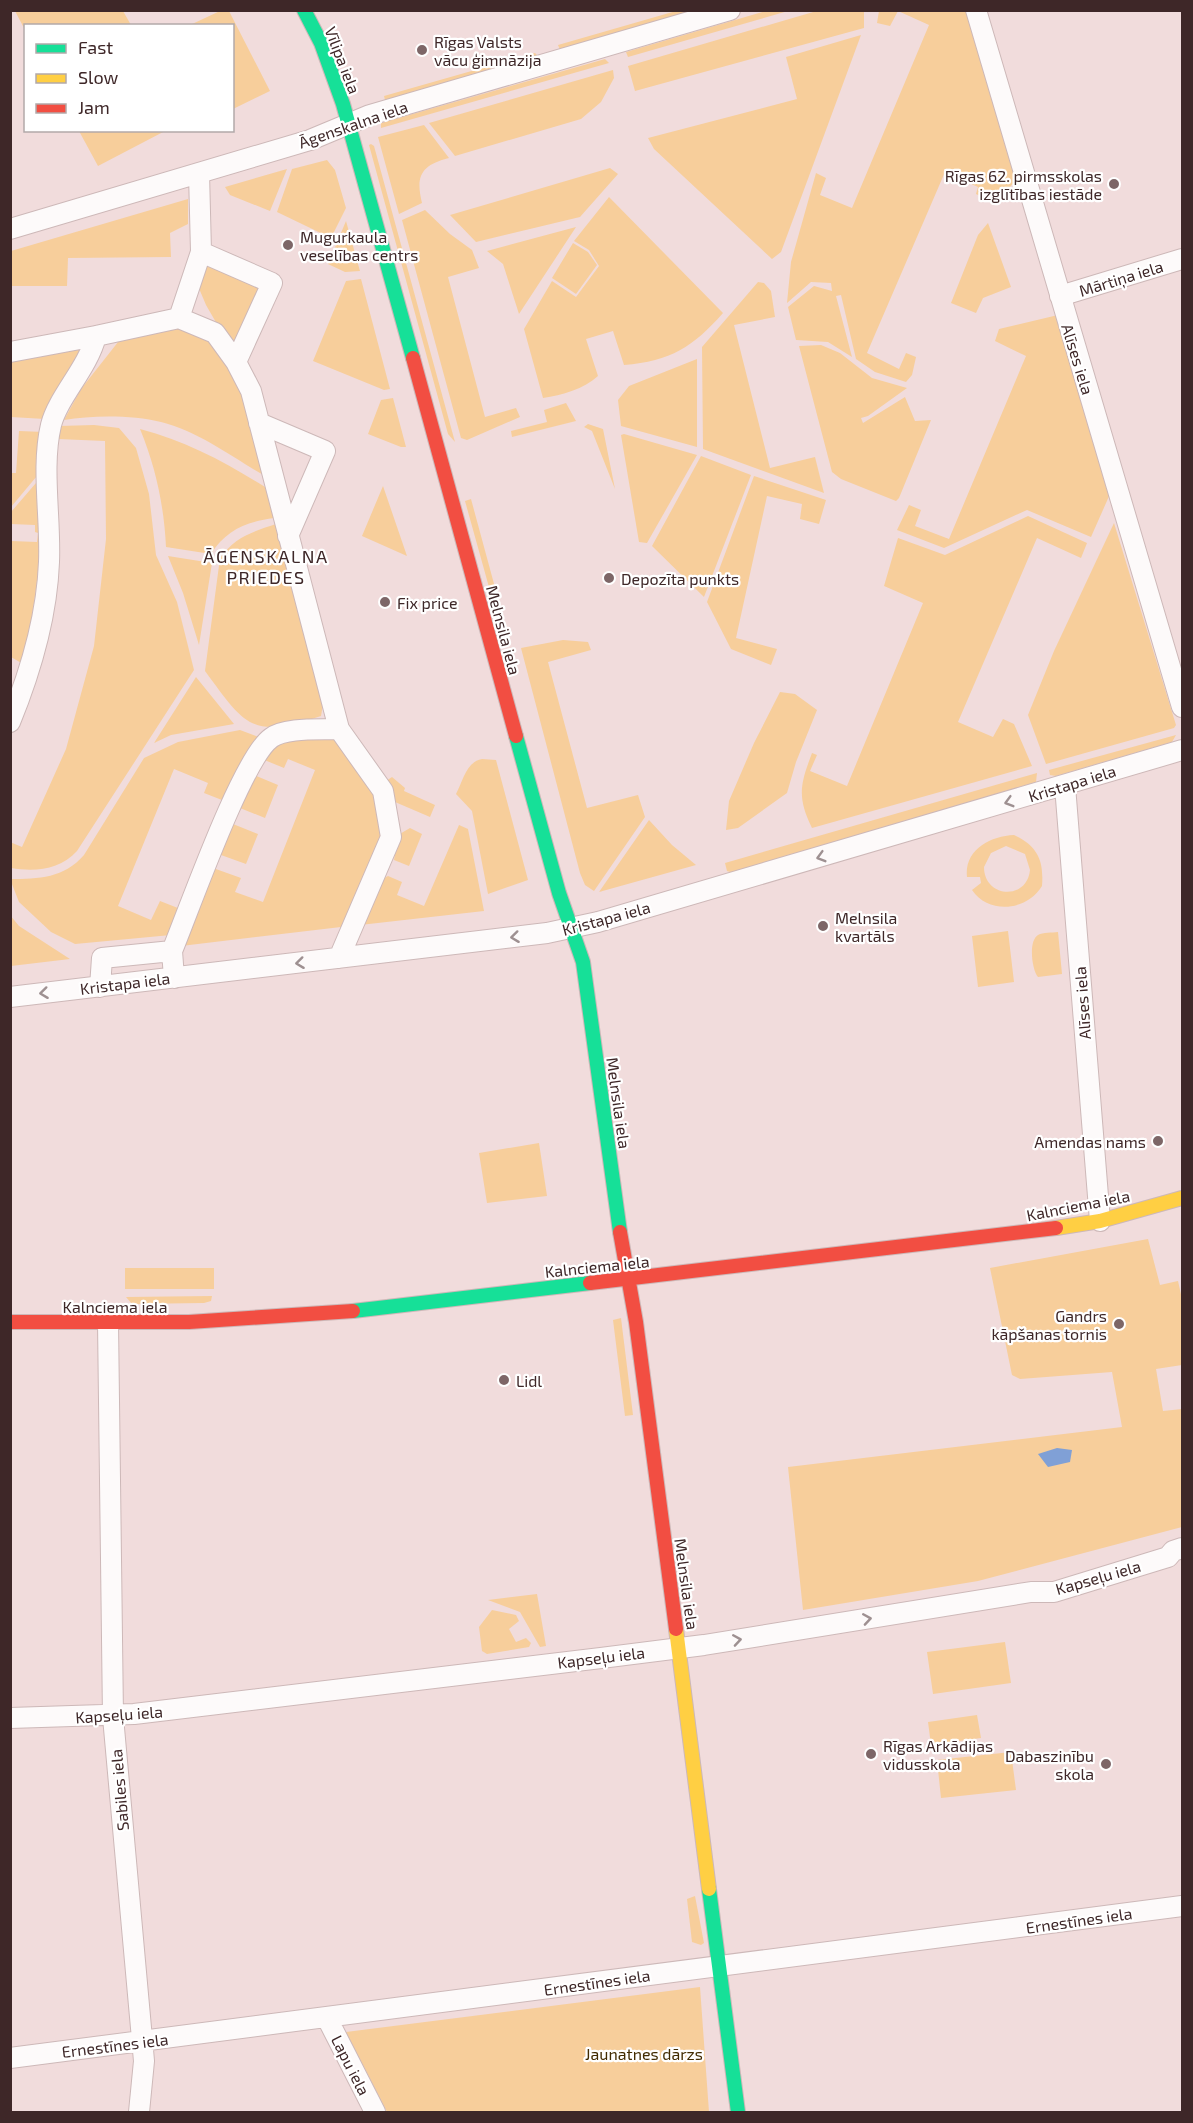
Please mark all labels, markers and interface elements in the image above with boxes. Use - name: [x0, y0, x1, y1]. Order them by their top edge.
- legend: [24, 24, 234, 132]
- street label: Vīlipa iela: [322, 24, 364, 96]
- place label: Rīgas Valsts vācu ģimnāzija: [434, 32, 542, 70]
- text: Fast: [78, 36, 113, 58]
- marker: Rīgas Valsts vācu ģimnāzija: [415, 43, 429, 57]
- text: Slow: [78, 66, 119, 88]
- text: Jam: [78, 96, 110, 118]
- street label: Āgenskalna iela: [296, 96, 410, 152]
- place label: Rīgas 62. pirmsskolas izglītības iestāde: [945, 166, 1102, 203]
- marker: Rīgas 62. pirmsskolas izglītības iestāde: [1107, 177, 1121, 191]
- place label: Mugurkaula veselības centrs: [300, 227, 418, 264]
- marker: Mugurkaula veselības centrs: [281, 238, 295, 252]
- street label: Mārtiņa iela: [1077, 256, 1166, 302]
- street label: Alīses iela: [1058, 321, 1098, 397]
- district label: ĀGENSKALNA PRIEDES: [203, 545, 329, 588]
- place label: Depozīta punkts: [621, 569, 739, 588]
- marker: Depozīta punkts: [602, 571, 616, 585]
- street label: Melnsila iela: [483, 583, 525, 677]
- place label: Fix price: [397, 593, 458, 612]
- marker: Fix price: [378, 595, 392, 609]
- street label: Kristapa iela: [1026, 761, 1118, 805]
- one-way arrow: [1004, 795, 1015, 807]
- one-way arrow: [817, 850, 827, 862]
- street label: Kristapa iela: [560, 897, 652, 939]
- place label: Melnsila kvartāls: [835, 908, 897, 945]
- marker: Melnsila kvartāls: [816, 919, 830, 933]
- one-way arrow: [510, 930, 519, 943]
- one-way arrow: [296, 956, 305, 969]
- street label: Alīses iela: [1070, 966, 1094, 1040]
- street label: Kristapa iela: [79, 968, 171, 998]
- one-way arrow: [39, 986, 48, 999]
- street label: Melnsila iela: [603, 1056, 635, 1150]
- place label: Amendas nams: [1034, 1132, 1146, 1151]
- marker: Amendas nams: [1151, 1134, 1165, 1148]
- street label: Kalnciema iela: [1025, 1186, 1131, 1224]
- street label: Kalnciema iela: [544, 1251, 650, 1281]
- street label: Kalnciema iela: [62, 1297, 168, 1316]
- place label: Gandrs kāpšanas tornis: [991, 1306, 1107, 1343]
- marker: Gandrs kāpšanas tornis: [1112, 1317, 1126, 1331]
- place label: Lidl: [516, 1371, 542, 1390]
- marker: Lidl: [497, 1373, 511, 1387]
- street label: Melnsila iela: [671, 1537, 703, 1631]
- street label: Kapseļu iela: [1053, 1556, 1143, 1600]
- one-way arrow: [862, 1613, 872, 1626]
- one-way arrow: [731, 1634, 741, 1647]
- street label: Kapseļu iela: [556, 1642, 646, 1674]
- street label: Kapseļu iela: [75, 1701, 164, 1729]
- place label: Rīgas Arkādijas vidusskola: [883, 1736, 993, 1773]
- place label: Dabaszinību skola: [1005, 1746, 1094, 1783]
- marker: Rīgas Arkādijas vidusskola: [864, 1747, 878, 1761]
- street label: Sabiles iela: [106, 1748, 132, 1832]
- marker: Dabaszinību skola: [1099, 1757, 1113, 1771]
- street label: Ernestīnes iela: [1025, 1903, 1133, 1937]
- street label: Ernestīnes iela: [543, 1965, 651, 1999]
- street label: Ernestīnes iela: [61, 2029, 169, 2061]
- street label: Lapu iela: [328, 2032, 374, 2098]
- park label: Jaunatnes dārzs: [585, 2044, 703, 2063]

